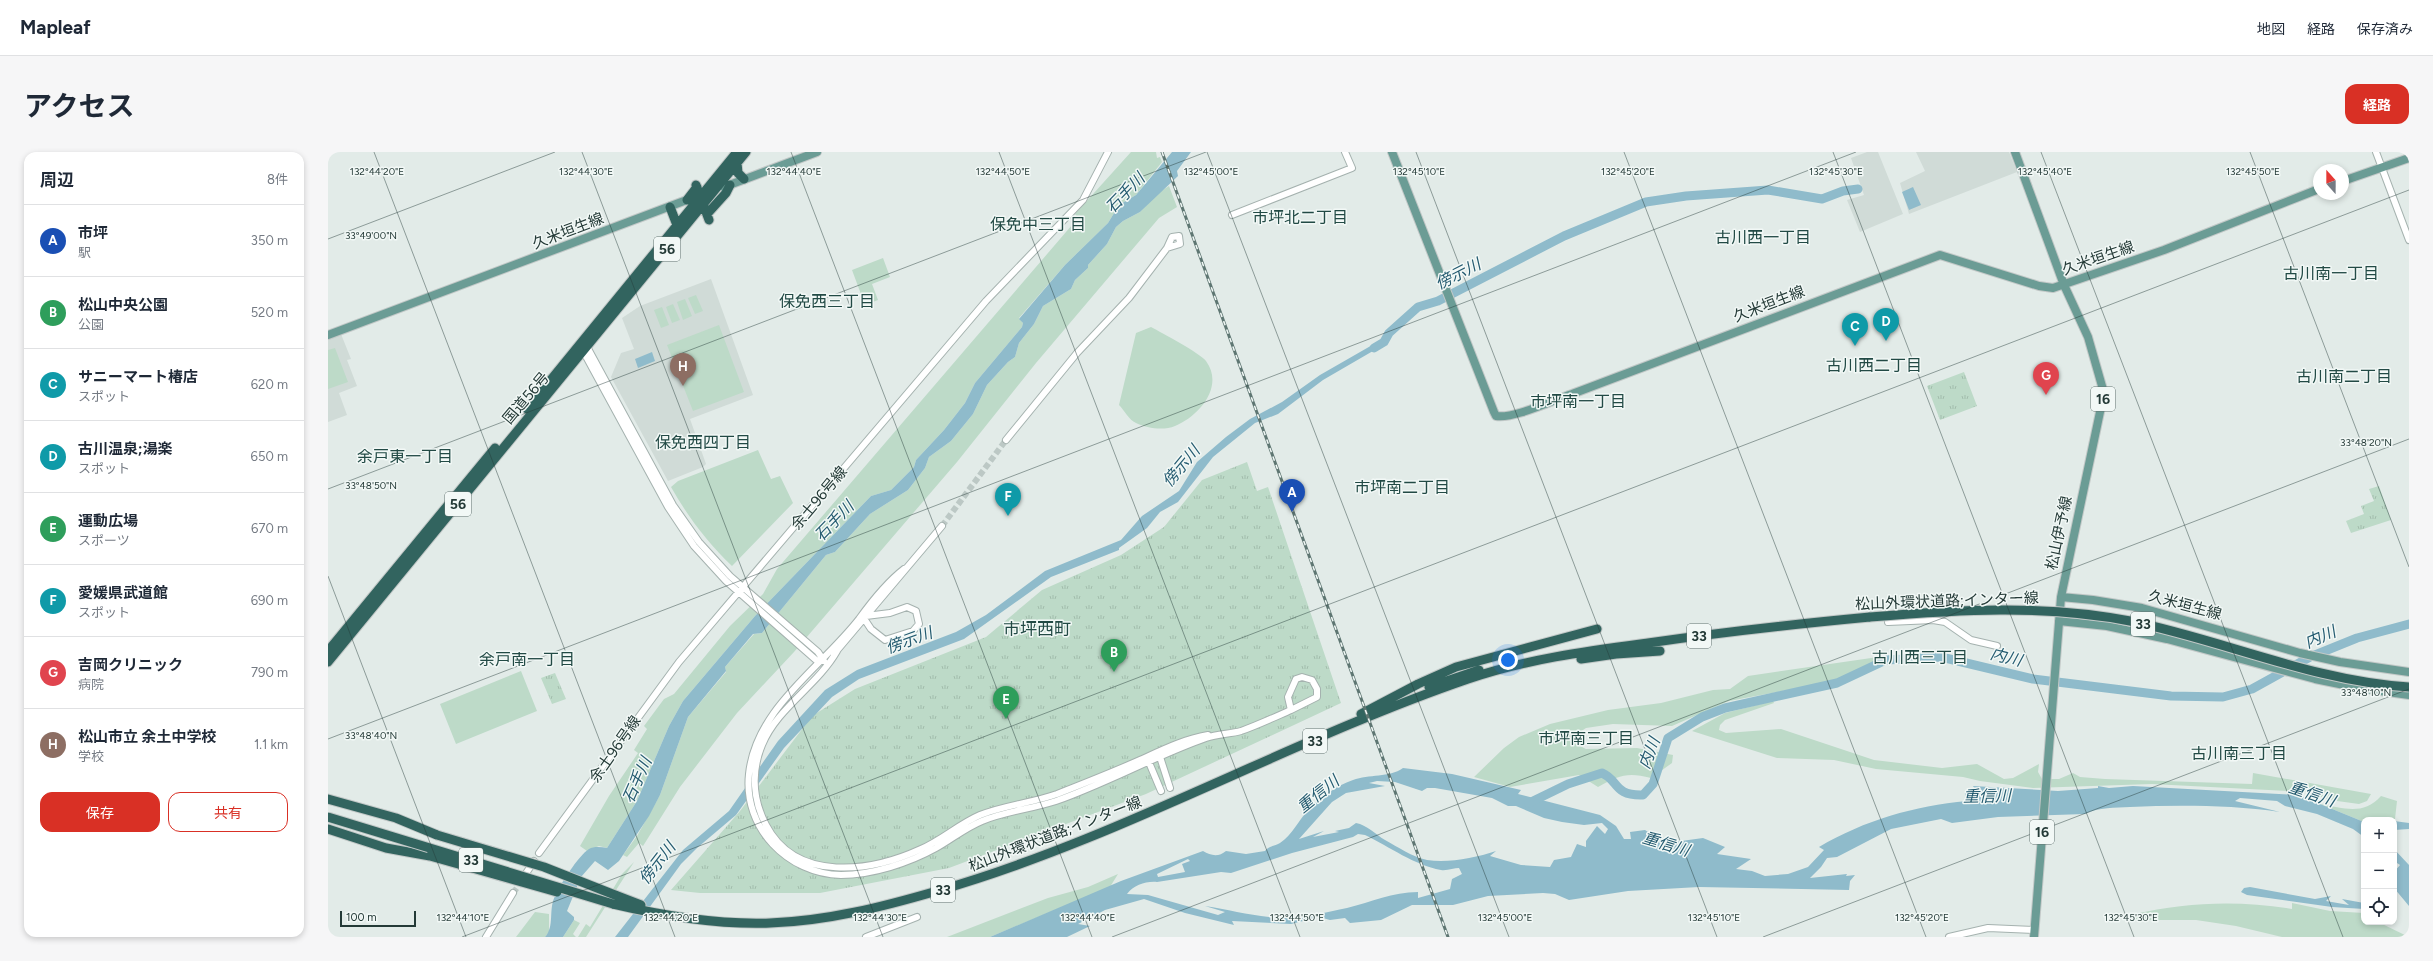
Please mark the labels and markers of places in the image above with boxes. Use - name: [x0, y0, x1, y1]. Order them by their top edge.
- pin: D: [1873, 308, 1899, 341]
- pin: C: [1842, 313, 1868, 346]
- pin: H: [670, 353, 696, 386]
- pin: G: [2033, 362, 2059, 395]
- pin: A: [1279, 479, 1305, 512]
- pin: F: [995, 483, 1021, 516]
- pin: B: [1101, 639, 1127, 672]
- pin: E: [993, 686, 1019, 719]

